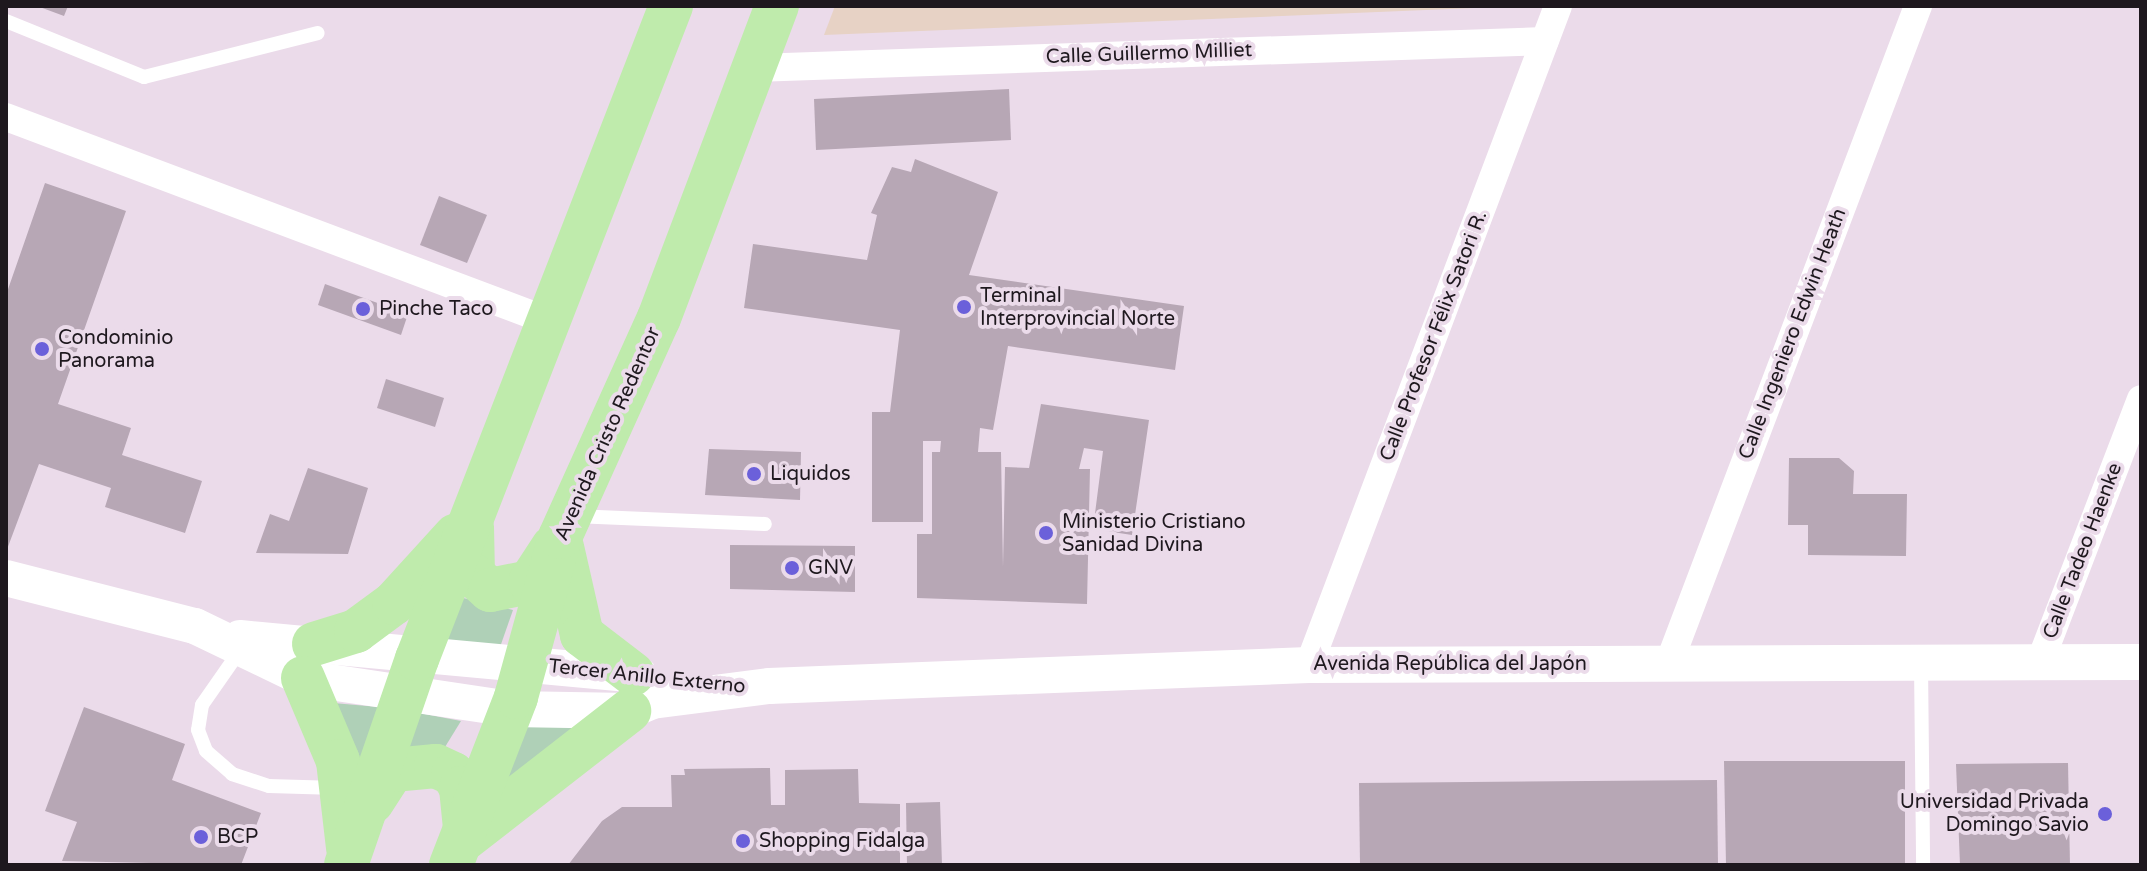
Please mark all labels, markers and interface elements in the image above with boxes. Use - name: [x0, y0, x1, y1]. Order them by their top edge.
- street label: Calle Guillermo Milliet: [1045, 38, 1253, 70]
- street label: Calle Ingeniero Edwin Heath: [1734, 205, 1852, 463]
- street label: Calle Profesor Félix Satori R.: [1375, 207, 1493, 465]
- place label: Terminal Interprovincial Norte: [980, 284, 1175, 331]
- place label: Pinche Taco: [379, 297, 493, 321]
- marker: Terminal Interprovincial Norte: [955, 298, 973, 316]
- marker: Pinche Taco: [354, 300, 372, 318]
- street label: Avenida Cristo Redentor: [550, 323, 666, 545]
- place label: Condominio Panorama: [58, 326, 173, 373]
- marker: Condominio Panorama: [33, 340, 51, 358]
- street label: Calle Tadeo Haenke: [2038, 460, 2128, 642]
- place label: Liquidos: [770, 462, 851, 486]
- marker: Liquidos: [745, 465, 763, 483]
- place label: Ministerio Cristiano Sanidad Divina: [1062, 510, 1246, 557]
- marker: Ministerio Cristiano Sanidad Divina: [1037, 524, 1055, 542]
- place label: GNV: [808, 556, 853, 580]
- marker: GNV: [783, 559, 801, 577]
- street label: Avenida República del Japón: [1313, 652, 1587, 676]
- street label: Tercer Anillo Externo: [547, 655, 747, 699]
- place label: Universidad Privada Domingo Savio: [1900, 790, 2089, 837]
- marker: Universidad Privada Domingo Savio: [2096, 805, 2114, 823]
- place label: BCP: [217, 825, 258, 849]
- marker: BCP: [192, 828, 210, 846]
- place label: Shopping Fidalga: [759, 829, 925, 853]
- marker: Shopping Fidalga: [734, 832, 752, 850]

